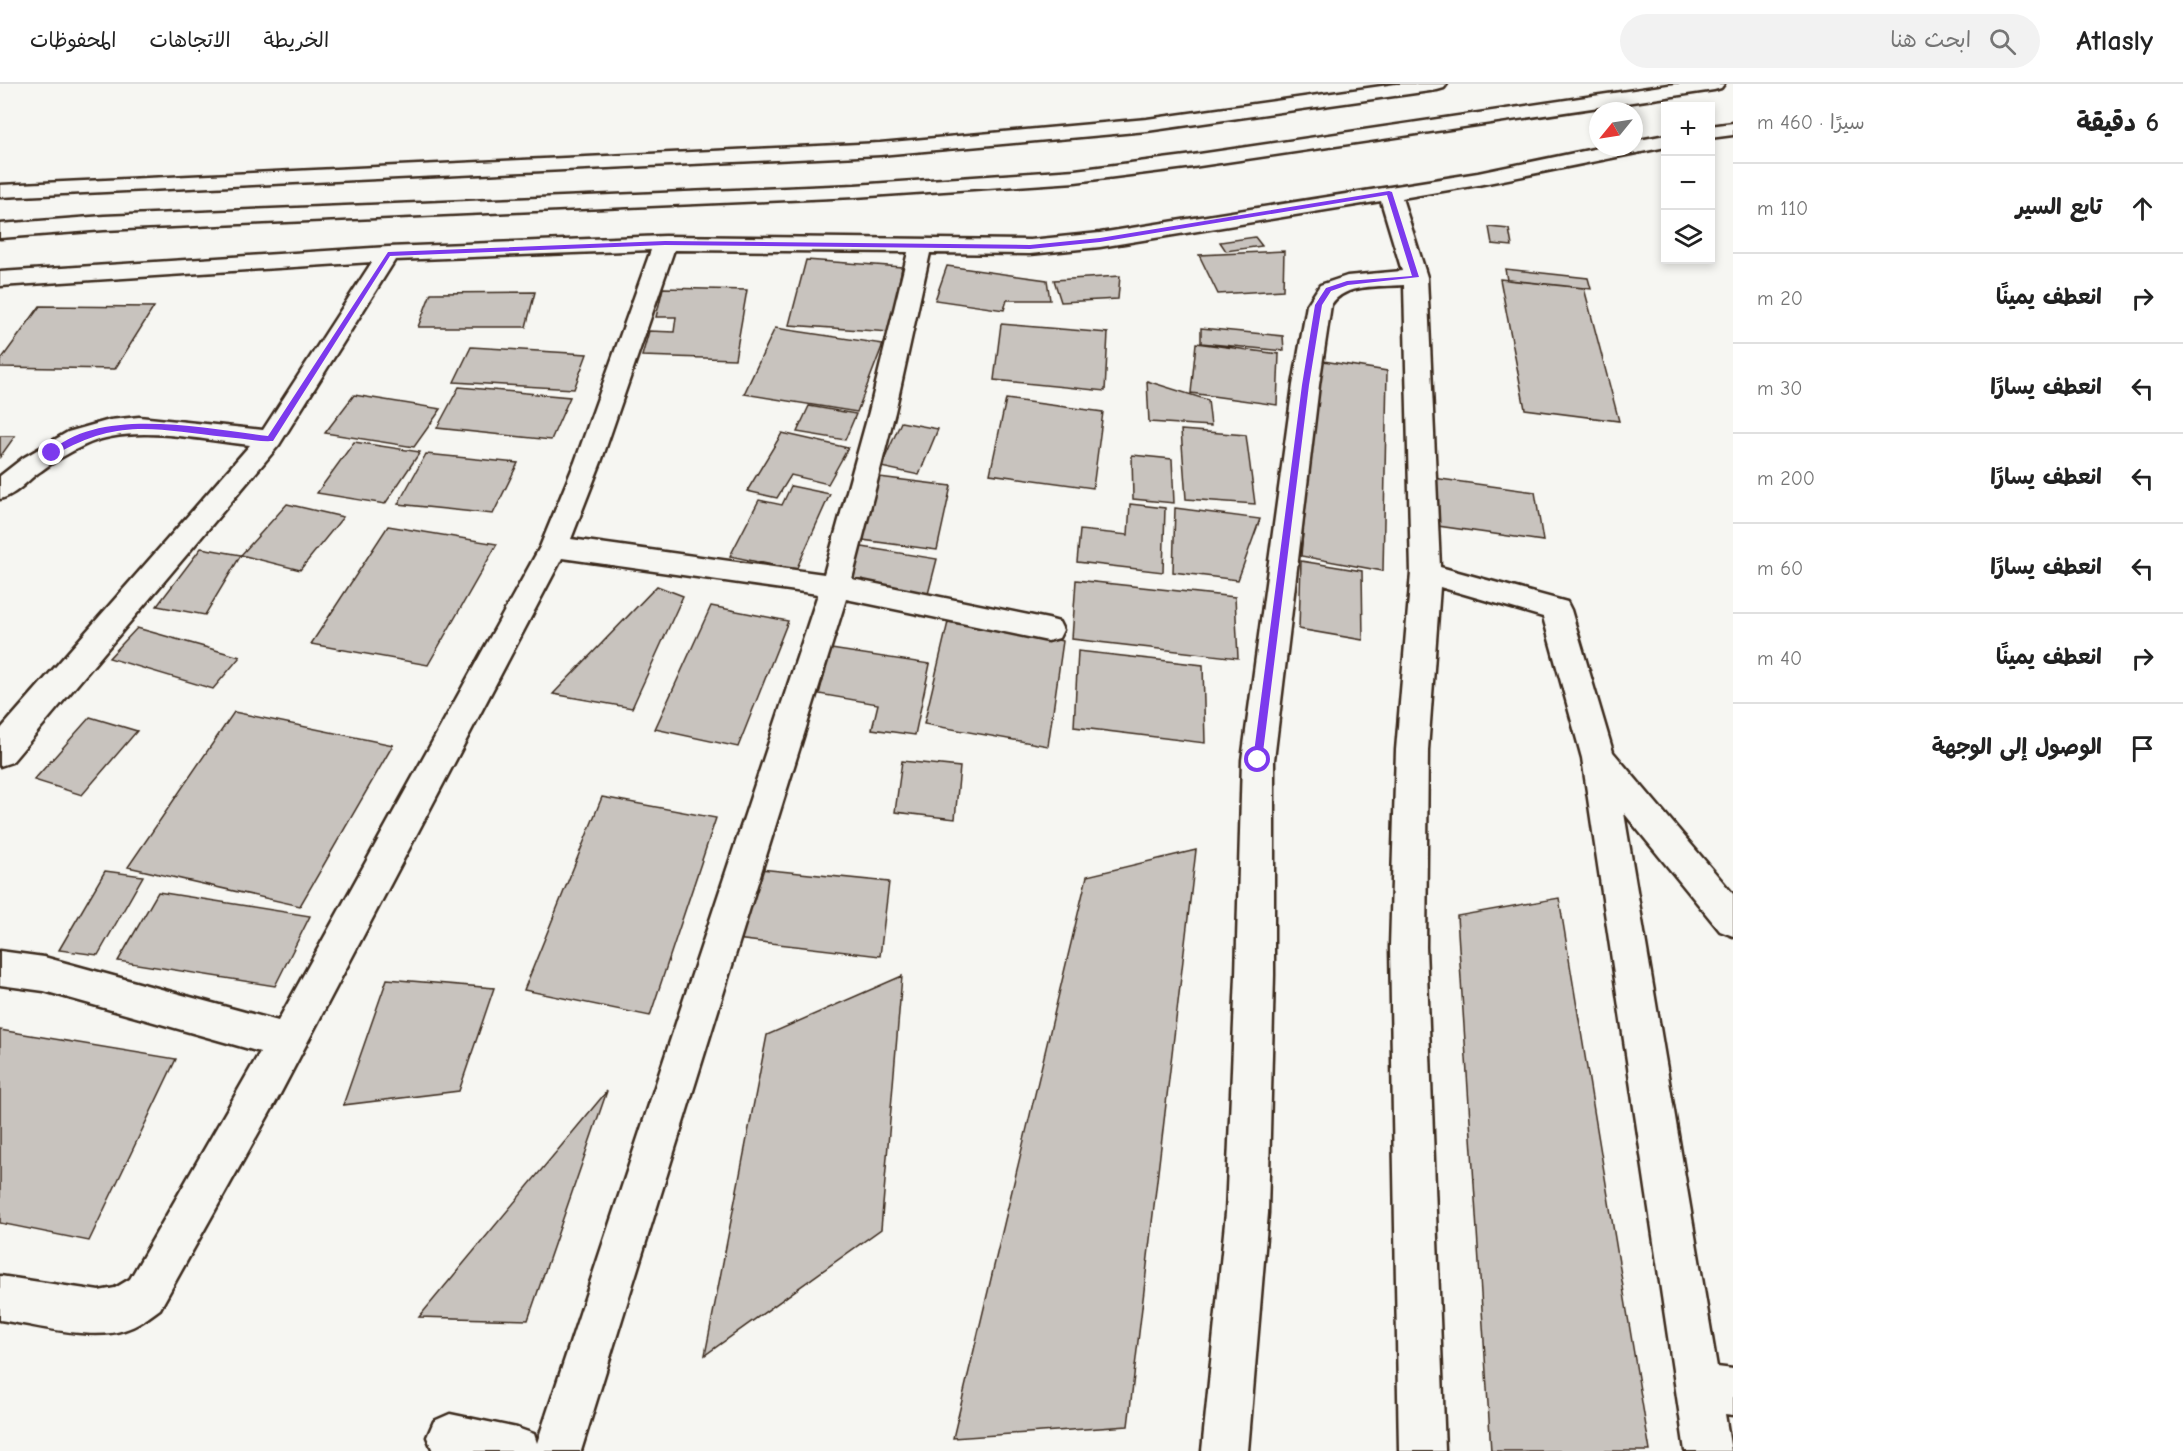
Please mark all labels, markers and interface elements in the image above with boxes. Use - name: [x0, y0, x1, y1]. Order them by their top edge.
- search box: [1620, 14, 2040, 68]
- icon: search: [1986, 25, 2019, 58]
- text: Atlasly: [2076, 25, 2153, 57]
- text: ابحث هنا: [1890, 27, 1971, 53]
- text: المحفوظات: [30, 28, 116, 52]
- text: الاتجاهات: [149, 28, 231, 52]
- text: الخريطة: [264, 28, 329, 52]
- north arrow: [1589, 102, 1643, 156]
- map controls: [1661, 102, 1715, 264]
- button: +: [1661, 102, 1715, 156]
- text: 6 دقيقة: [2076, 108, 2159, 138]
- text: سيرًا · 460 m: [1757, 111, 1865, 134]
- button: −: [1661, 156, 1715, 210]
- icon: ahead: [2126, 192, 2159, 225]
- text: تابع السير: [2016, 194, 2102, 220]
- text: 110 m: [1757, 197, 1808, 220]
- button: layers: [1661, 210, 1715, 264]
- icon: right: [2126, 282, 2159, 315]
- text: انعطف يمينًا: [1996, 284, 2102, 310]
- text: 20 m: [1757, 287, 1803, 310]
- icon: left: [2126, 372, 2159, 405]
- text: انعطف يسارًا: [1990, 374, 2102, 400]
- text: 30 m: [1757, 377, 1803, 400]
- route end: [38, 439, 64, 465]
- icon: left: [2126, 462, 2159, 495]
- text: انعطف يسارًا: [1990, 464, 2102, 490]
- text: 200 m: [1757, 467, 1815, 490]
- icon: left: [2126, 552, 2159, 585]
- text: انعطف يسارًا: [1990, 554, 2102, 580]
- text: 60 m: [1757, 557, 1803, 580]
- icon: right: [2126, 642, 2159, 675]
- text: انعطف يمينًا: [1996, 644, 2102, 670]
- text: 40 m: [1757, 647, 1802, 670]
- icon: arrive: [2126, 732, 2159, 765]
- text: الوصول إلى الوجهة: [1932, 734, 2102, 760]
- route start: [1244, 746, 1270, 772]

